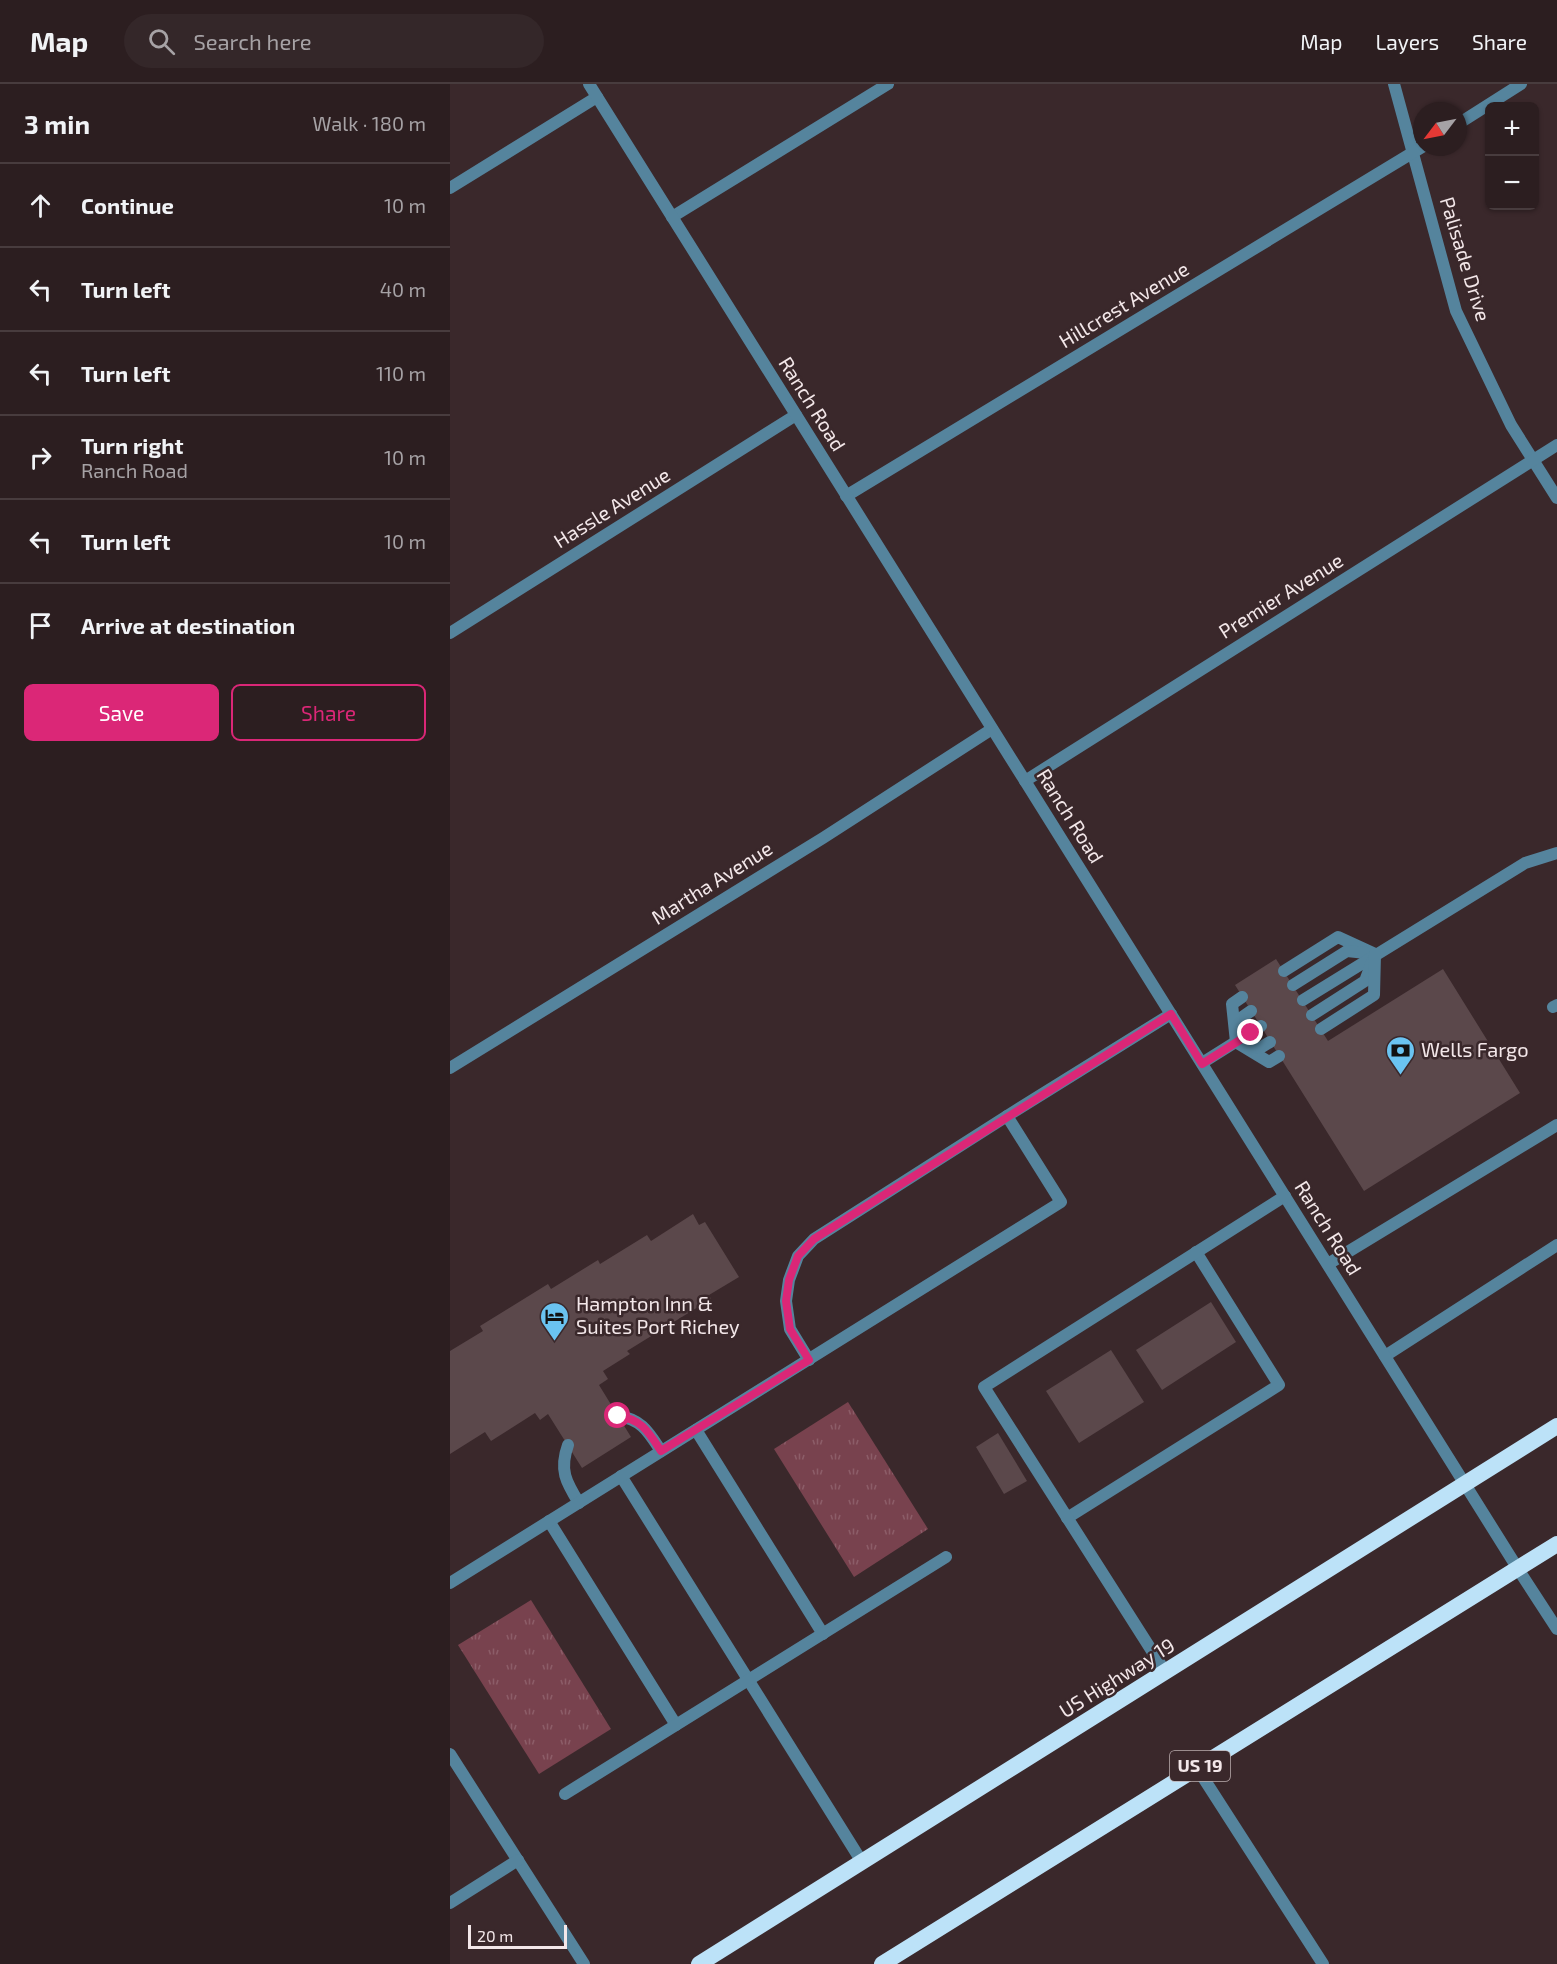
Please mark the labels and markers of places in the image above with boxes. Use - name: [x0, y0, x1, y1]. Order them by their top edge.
- bank icon: Wells Fargo: [1384, 1034, 1416, 1076]
- place label: Wells Fargo: [1421, 1037, 1529, 1061]
- place label: Hampton Inn & Suites Port Richey: [576, 1291, 740, 1338]
- hotel icon: Hampton Inn & Suites Port Richey: [539, 1300, 571, 1342]

